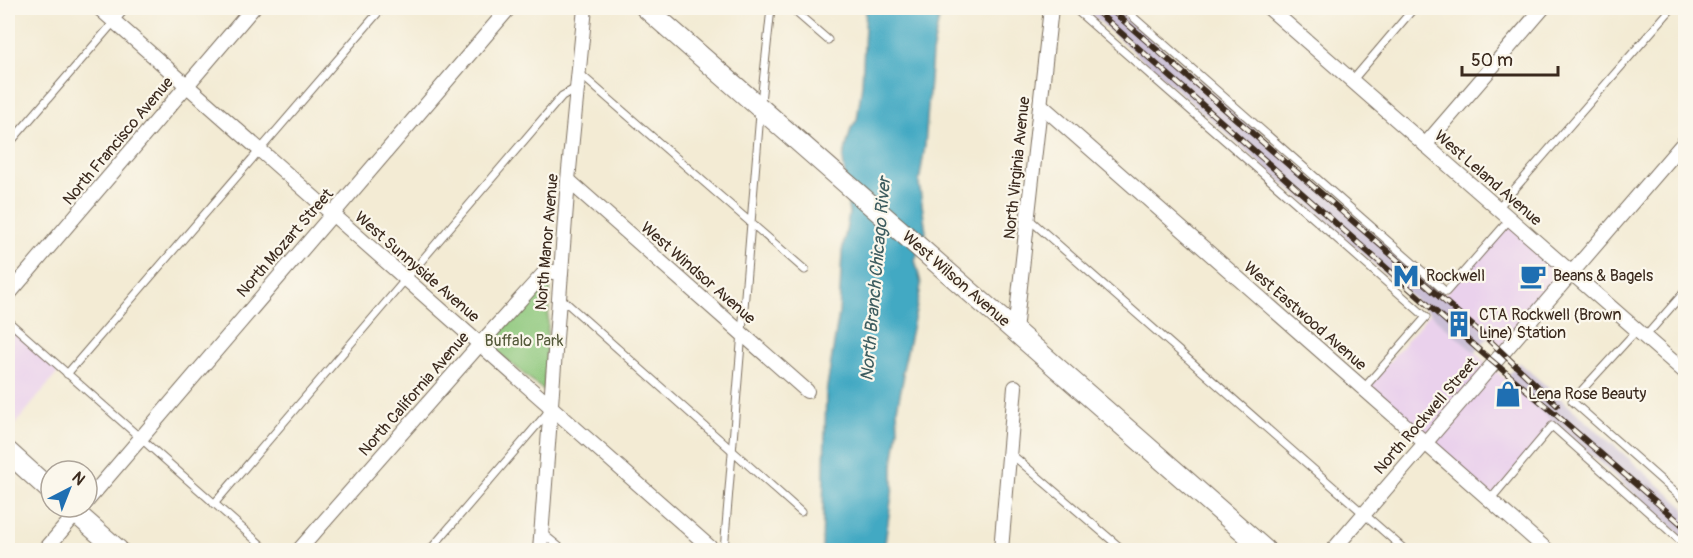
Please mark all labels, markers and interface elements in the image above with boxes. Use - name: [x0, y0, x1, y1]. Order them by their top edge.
- scale bar: [1462, 39, 1558, 77]
- text: 50 m: [1471, 49, 1513, 72]
- street label: North Francisco Avenue: [58, 73, 178, 209]
- street label: North Virginia Avenue: [1000, 96, 1034, 240]
- street label: West Leland Avenue: [1430, 126, 1546, 230]
- street label: North Manor Avenue: [531, 173, 563, 311]
- water label: North Branch Chicago River: [856, 174, 897, 382]
- street label: North Mozart Street: [232, 184, 338, 301]
- street label: West Sunnyside Avenue: [350, 207, 484, 327]
- street label: West Windsor Avenue: [636, 218, 760, 329]
- street label: West Wilson Avenue: [898, 227, 1014, 331]
- street label: West Eastwood Avenue: [1239, 257, 1371, 375]
- metro station icon: Rockwell: [1391, 261, 1421, 291]
- cafe icon: Beans & Bagels: [1518, 261, 1548, 291]
- place label: Rockwell: [1426, 266, 1485, 286]
- place label: Beans & Bagels: [1553, 266, 1653, 286]
- place label: CTA Rockwell (Brown Line) Station: [1479, 305, 1622, 343]
- building icon: CTA Rockwell (Brown Line) Station: [1444, 309, 1474, 339]
- street label: North California Avenue: [355, 328, 474, 460]
- park label: Buffalo Park: [485, 331, 564, 351]
- street label: North Rockwell Street: [1370, 353, 1483, 479]
- shop icon: Lena Rose Beauty: [1493, 379, 1523, 409]
- place label: Lena Rose Beauty: [1528, 384, 1646, 404]
- north arrow: [39, 459, 99, 519]
- text: N: [68, 468, 89, 490]

